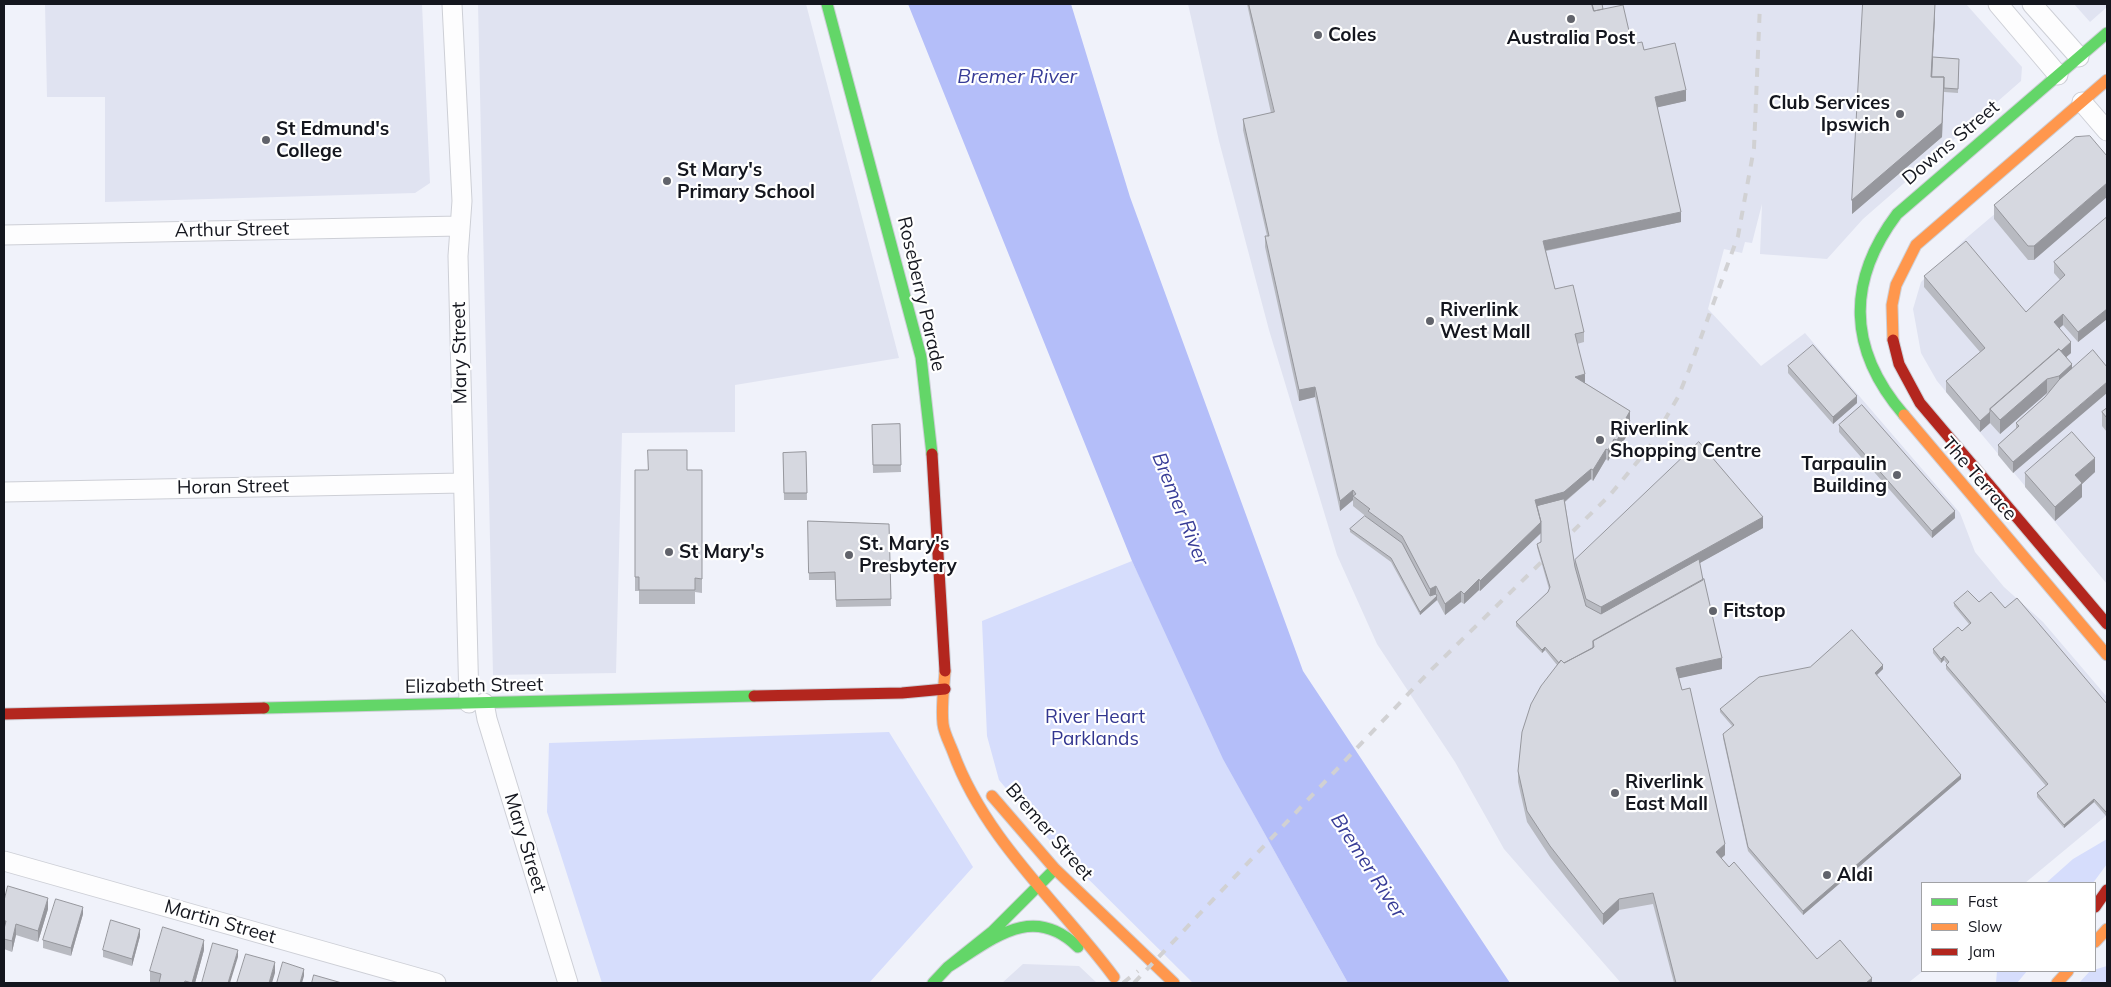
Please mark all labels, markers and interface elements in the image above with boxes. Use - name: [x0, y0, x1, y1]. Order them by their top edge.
- marker: Australia Post: [1565, 13, 1577, 25]
- place label: Coles: [1328, 24, 1376, 46]
- place label: Australia Post: [1507, 27, 1635, 49]
- marker: Coles: [1312, 29, 1324, 41]
- water label: Bremer River: [957, 65, 1077, 89]
- place label: Club Services Ipswich: [1768, 92, 1890, 136]
- street label: Downs Street: [1898, 96, 2004, 190]
- marker: Club Services Ipswich: [1894, 108, 1906, 120]
- place label: St Edmund's College: [276, 118, 389, 162]
- marker: St Edmund's College: [260, 134, 272, 146]
- place label: St Mary's Primary School: [677, 159, 815, 203]
- marker: St Mary's Primary School: [661, 175, 673, 187]
- street label: Roseberry Parade: [892, 214, 950, 374]
- street label: Arthur Street: [175, 218, 289, 242]
- place label: Riverlink West Mall: [1440, 299, 1531, 343]
- street label: Mary Street: [448, 301, 472, 405]
- marker: Riverlink West Mall: [1424, 315, 1436, 327]
- place label: Riverlink Shopping Centre: [1610, 418, 1761, 462]
- street label: The Terrace: [1937, 433, 2021, 525]
- marker: Riverlink Shopping Centre: [1594, 434, 1606, 446]
- water label: Bremer River: [1146, 449, 1214, 569]
- place label: Tarpaulin Building: [1801, 453, 1887, 497]
- marker: Tarpaulin Building: [1891, 469, 1903, 481]
- street label: Horan Street: [177, 475, 289, 499]
- place label: St. Mary's Presbytery: [859, 533, 957, 577]
- place label: St Mary's: [679, 541, 764, 563]
- marker: St Mary's: [663, 546, 675, 558]
- marker: St. Mary's Presbytery: [843, 549, 855, 561]
- place label: Fitstop: [1723, 600, 1786, 622]
- marker: Fitstop: [1707, 605, 1719, 617]
- street label: Elizabeth Street: [405, 673, 543, 699]
- park label: River Heart Parklands: [1045, 706, 1145, 750]
- place label: Riverlink East Mall: [1625, 771, 1708, 815]
- street label: Bremer Street: [1001, 779, 1097, 885]
- marker: Riverlink East Mall: [1609, 787, 1621, 799]
- street label: Mary Street: [499, 791, 551, 895]
- water label: Bremer River: [1325, 809, 1411, 923]
- place label: Aldi: [1837, 864, 1873, 886]
- marker: Aldi: [1821, 869, 1833, 881]
- legend: [1921, 882, 2096, 972]
- text: Fast: [1968, 892, 1998, 911]
- street label: Martin Street: [162, 895, 278, 949]
- text: Slow: [1968, 917, 2002, 936]
- text: Jam: [1968, 942, 1995, 961]

